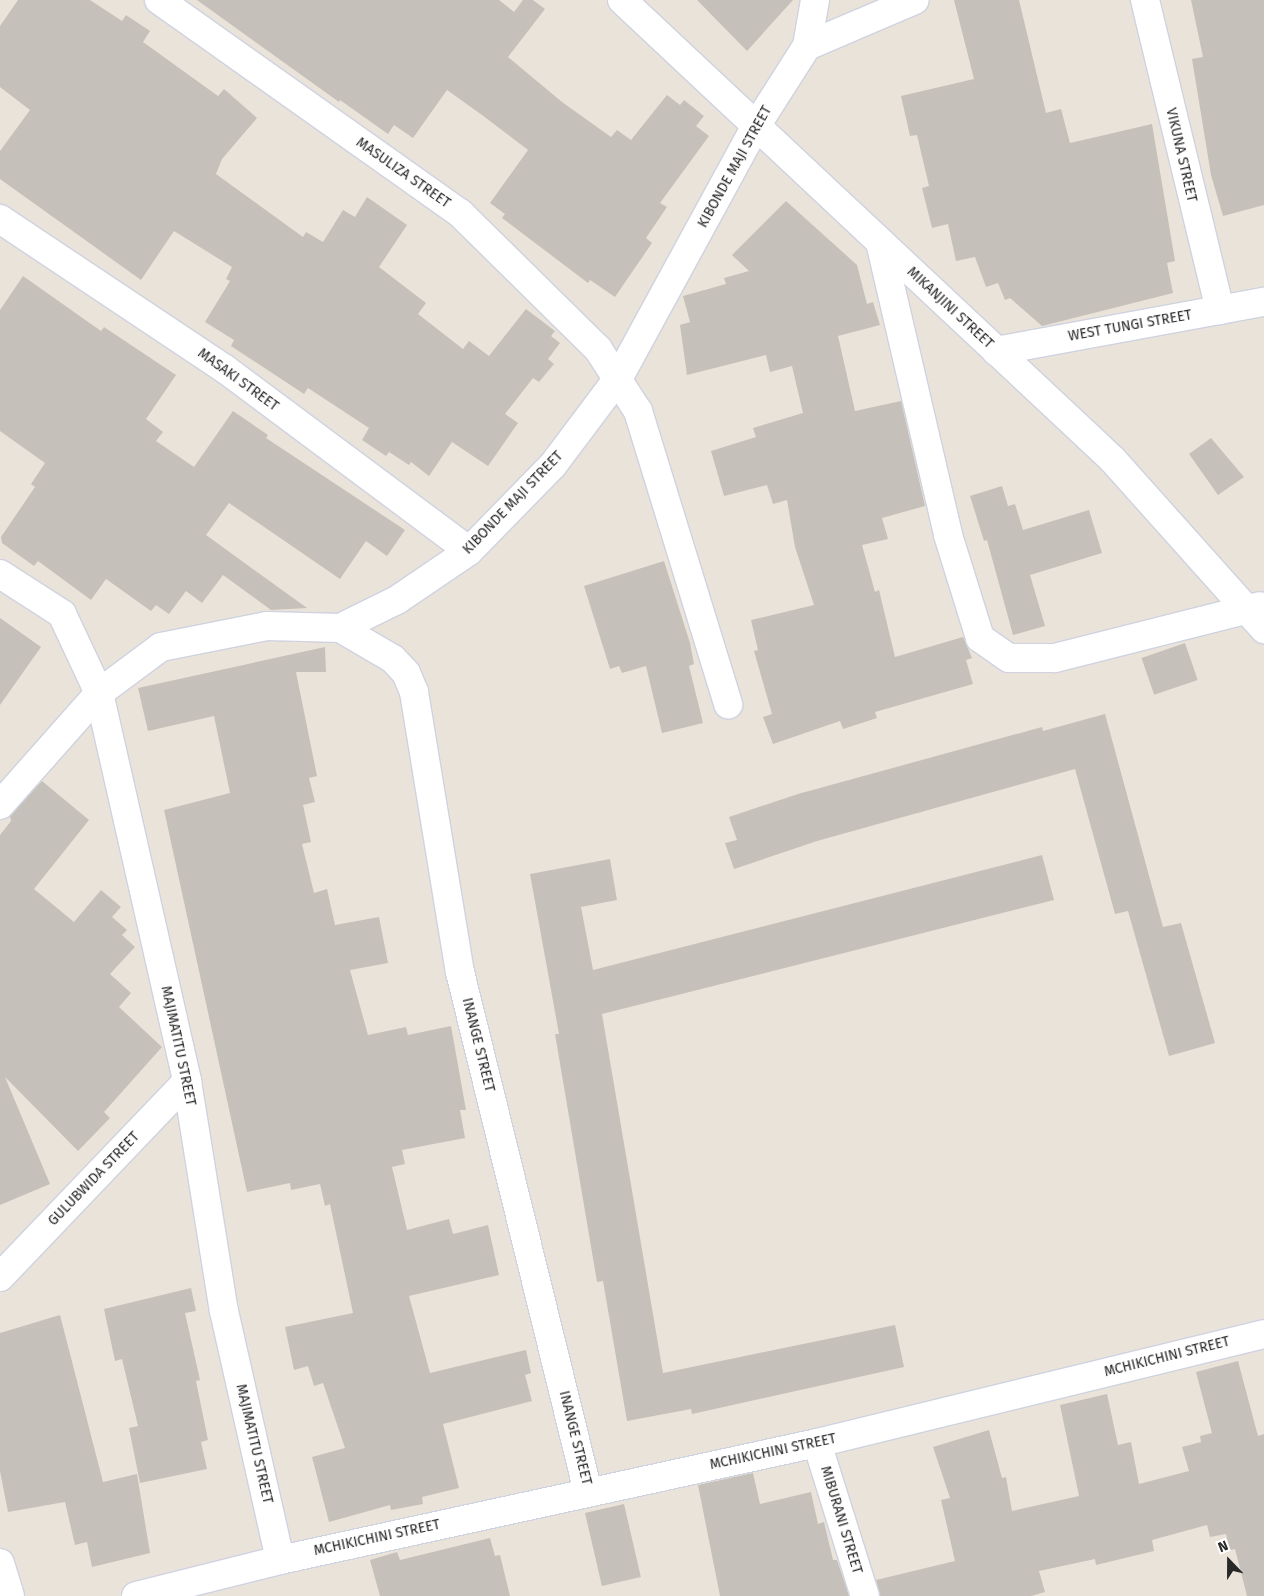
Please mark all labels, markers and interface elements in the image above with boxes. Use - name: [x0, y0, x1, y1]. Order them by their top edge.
- street label: KIBONDE MAJI STREET: [695, 103, 775, 231]
- street label: VIKUNA STREET: [1162, 106, 1200, 204]
- street label: MASULIZA STREET: [353, 134, 453, 212]
- street label: MIKANJINI STREET: [903, 264, 997, 352]
- street label: WEST TUNGI STREET: [1067, 307, 1193, 345]
- street label: MASAKI STREET: [194, 345, 282, 415]
- street label: KIBONDE MAJI STREET: [460, 448, 566, 558]
- street label: MAJIMATITU STREET: [157, 984, 199, 1108]
- street label: INANGE STREET: [458, 996, 498, 1094]
- street label: GULUBWIDA STREET: [45, 1129, 143, 1229]
- street label: MCHIKICHINI STREET: [1103, 1333, 1231, 1381]
- street label: MAJIMATITU STREET: [232, 1382, 276, 1506]
- street label: INANGE STREET: [555, 1389, 595, 1487]
- street label: MCHIKICHINI STREET: [708, 1430, 838, 1474]
- street label: MIBURANI STREET: [817, 1464, 865, 1576]
- street label: MCHIKICHINI STREET: [312, 1516, 442, 1560]
- north arrow: [1204, 1536, 1254, 1586]
- text: N: [1216, 1537, 1231, 1556]

